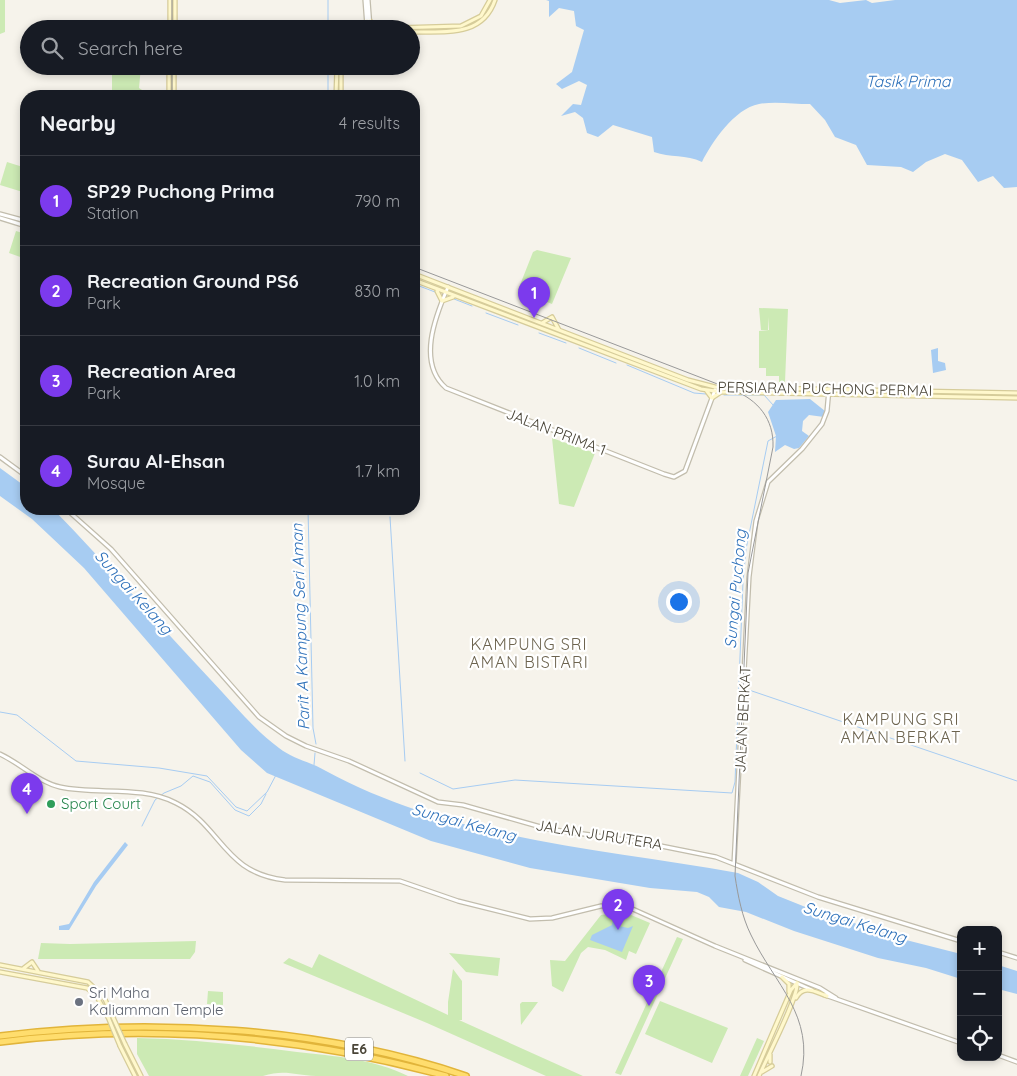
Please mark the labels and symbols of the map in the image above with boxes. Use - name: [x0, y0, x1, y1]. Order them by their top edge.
- water label: Tasik Prima: [865, 71, 952, 91]
- pin: 1: [518, 277, 550, 318]
- street label: PERSIARAN PUCHONG PERMAI: [718, 377, 933, 400]
- street label: JALAN PRIMA 1: [504, 404, 609, 459]
- water label: Parit A Kampung Seri Aman: [286, 523, 314, 731]
- water label: Sungai Puchong: [720, 528, 750, 649]
- water label: Sungai Kelang: [91, 546, 178, 639]
- your location: [666, 589, 692, 615]
- district label: KAMPUNG SRI AMAN BISTARI: [469, 634, 589, 672]
- street label: JALAN BERKAT: [730, 665, 755, 773]
- district label: KAMPUNG SRI AMAN BERKAT: [840, 709, 962, 747]
- pin: 4: [11, 773, 43, 814]
- place label: Sport Court: [61, 794, 141, 813]
- marker: Sport Court: [45, 798, 57, 810]
- water label: Sungai Kelang: [410, 799, 519, 846]
- street label: JALAN JURUTERA: [534, 815, 664, 854]
- pin: 2: [602, 889, 634, 930]
- water label: Sungai Kelang: [801, 897, 910, 947]
- pin: 3: [633, 965, 665, 1006]
- place label: Sri Maha Kaliamman Temple: [89, 983, 223, 1019]
- marker: Sri Maha Kaliamman Temple: [73, 996, 85, 1008]
- road number: E6: [345, 1038, 373, 1060]

